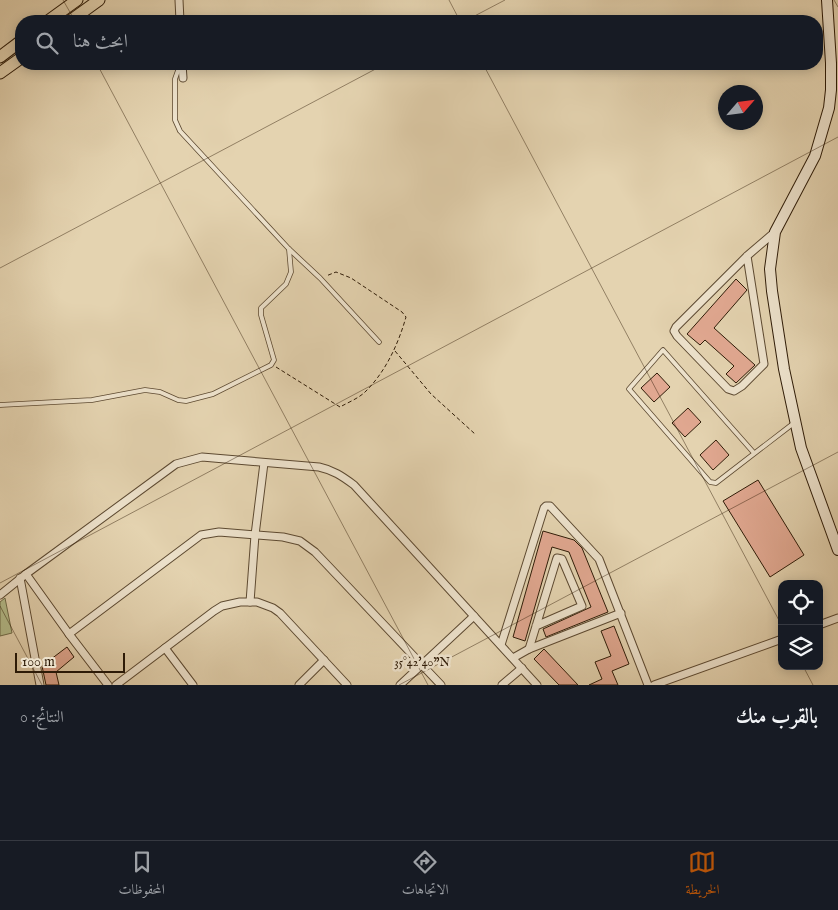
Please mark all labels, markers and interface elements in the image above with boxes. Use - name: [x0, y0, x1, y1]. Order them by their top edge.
- search box: [15, 15, 823, 70]
- icon: search: [33, 29, 61, 57]
- text: ابحث هنا: [73, 30, 128, 54]
- north arrow: [718, 85, 763, 130]
- map controls: [778, 580, 823, 670]
- button: locate: [778, 580, 823, 625]
- button: layers: [778, 625, 823, 670]
- scale bar: [15, 650, 125, 673]
- text: 100 m: [22, 653, 55, 671]
- text: 35°42'40"N: [394, 655, 450, 670]
- text: بالقرب منك: [736, 704, 818, 731]
- text: النتائج: 0: [20, 708, 64, 728]
- tab: المحفوظات: [119, 848, 165, 903]
- tab: الاتجاهات: [402, 848, 448, 903]
- tab: الخريطة: [685, 848, 720, 903]

